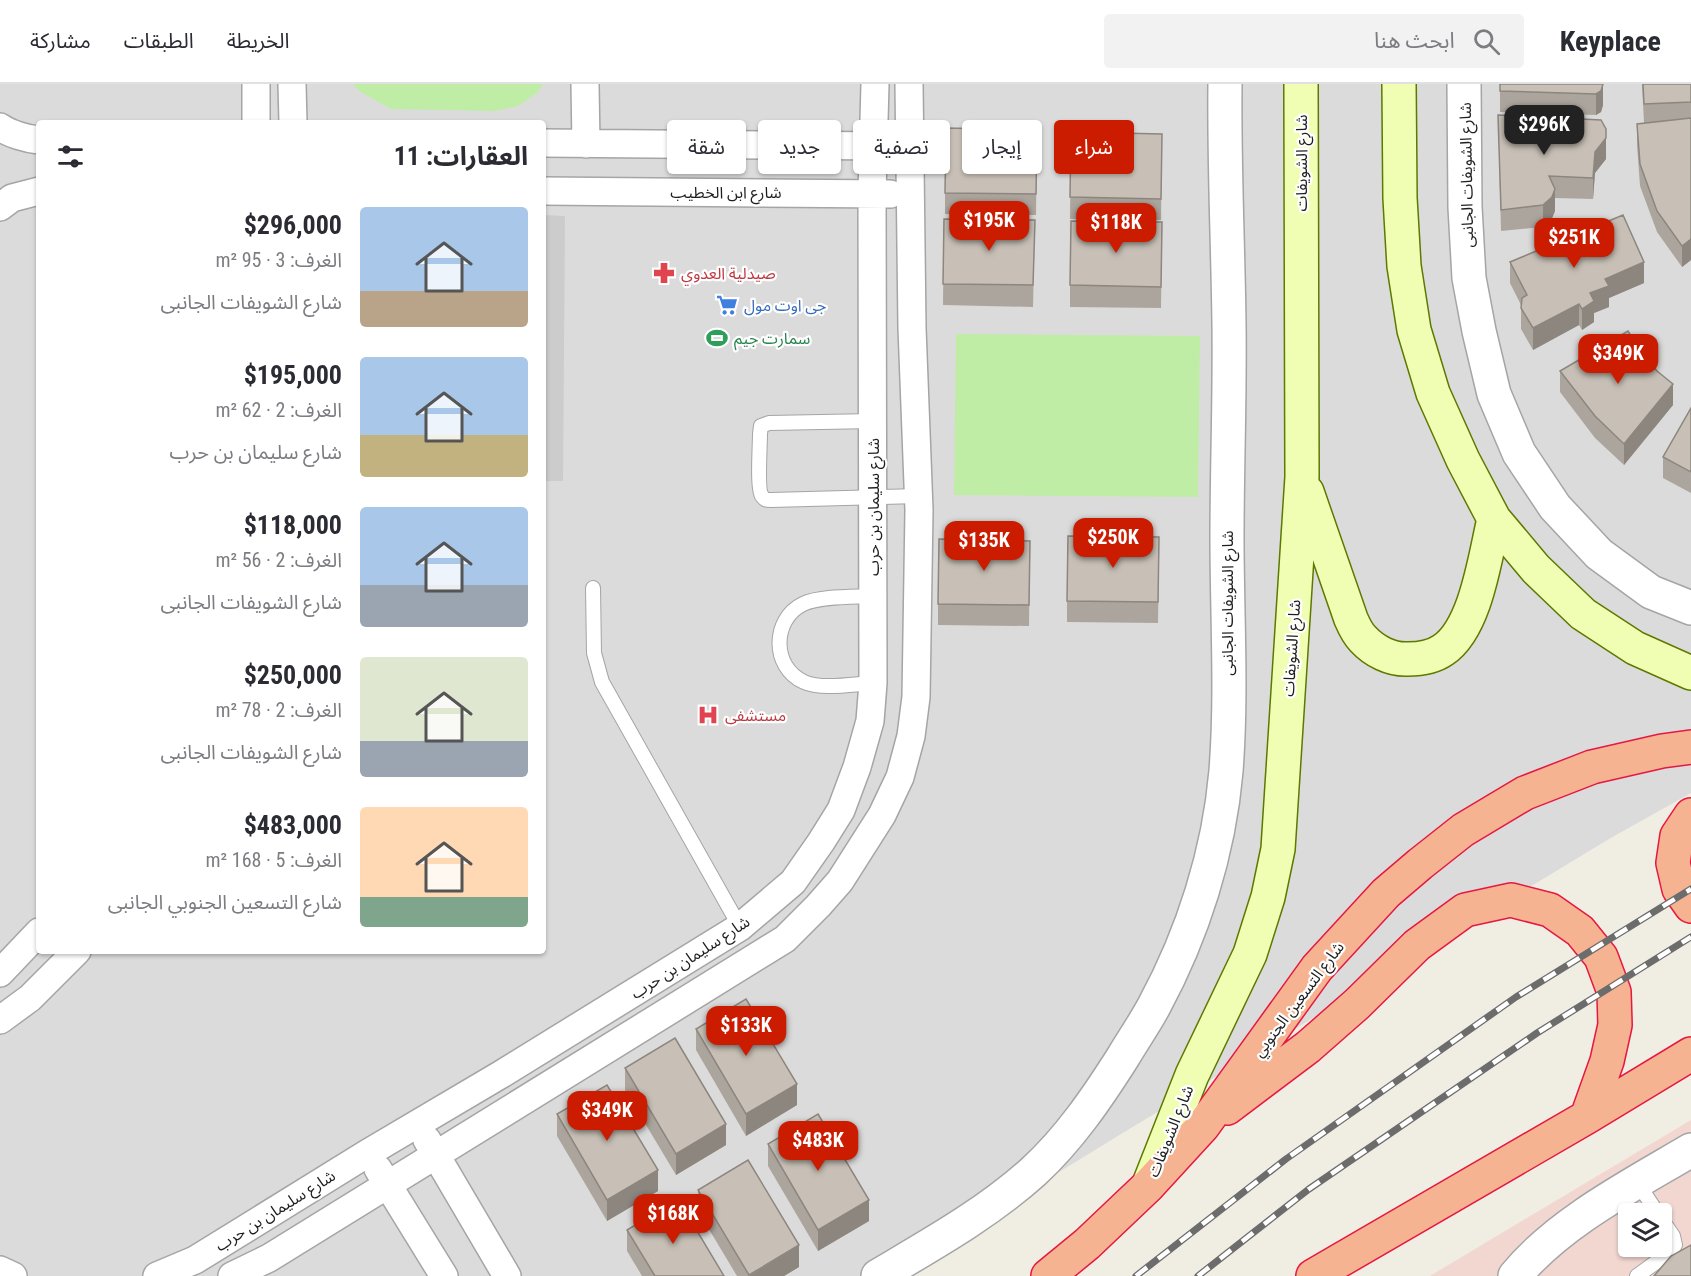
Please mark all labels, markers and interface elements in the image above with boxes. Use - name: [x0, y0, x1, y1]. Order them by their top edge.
- search box: [1104, 14, 1524, 68]
- icon: search: [1470, 25, 1503, 58]
- text: Keyplace: [1560, 25, 1661, 58]
- text: ابحث هنا: [1374, 28, 1455, 53]
- text: مشاركة: [30, 29, 91, 53]
- text: الطبقات: [124, 29, 194, 53]
- text: الخريطة: [227, 29, 290, 53]
- street label: شارع الشويفات الجانبى: [1456, 102, 1480, 248]
- pin: $296K: [1502, 105, 1586, 156]
- text: $296K: [1518, 112, 1570, 136]
- street label: شارع الشويفات: [1292, 114, 1314, 212]
- chip: شقة: [667, 120, 746, 174]
- chip: جديد: [758, 120, 841, 174]
- chip: تصفية: [853, 120, 950, 174]
- chip: إيجار: [962, 120, 1042, 174]
- chip: شراء: [1054, 120, 1134, 174]
- icon: filters: [54, 140, 87, 173]
- text: العقارات: 11: [394, 141, 528, 171]
- street label: شارع ابن الخطيب: [670, 183, 782, 205]
- pin: $195K: [947, 201, 1031, 252]
- pin: $118K: [1074, 203, 1158, 254]
- text: $195K: [963, 208, 1015, 232]
- text: $296,000: [244, 210, 342, 240]
- text: $118K: [1090, 210, 1142, 234]
- pin: $251K: [1532, 218, 1616, 269]
- text: $251K: [1548, 225, 1600, 249]
- icon: home: [408, 231, 480, 303]
- text: الغرف: 3 · 95 m²: [215, 248, 342, 272]
- pharmacy icon: صيدلية العدوي: [652, 261, 676, 285]
- place label: صيدلية العدوي: [681, 264, 776, 286]
- text: شارع الشويفات الجانبى: [160, 290, 342, 314]
- supermarket icon: جى اوت مول: [715, 293, 739, 317]
- place label: جى اوت مول: [744, 296, 826, 316]
- sports icon: سمارت جيم: [705, 326, 729, 350]
- place label: سمارت جيم: [734, 329, 810, 351]
- pin: $349K: [1576, 334, 1660, 385]
- text: $349K: [1592, 341, 1644, 365]
- text: $195,000: [244, 360, 342, 390]
- icon: home: [408, 381, 480, 453]
- text: الغرف: 2 · 62 m²: [215, 398, 342, 422]
- street label: شارع سليمان بن حرب: [864, 438, 886, 576]
- text: شارع سليمان بن حرب: [169, 440, 342, 464]
- text: $118,000: [244, 510, 342, 540]
- pin: $250K: [1071, 518, 1155, 569]
- pin: $135K: [942, 521, 1026, 572]
- text: $250K: [1087, 525, 1139, 549]
- text: $135K: [958, 528, 1010, 552]
- street label: شارع الشويفات الجانبى: [1218, 530, 1240, 676]
- icon: home: [408, 531, 480, 603]
- text: الغرف: 2 · 56 m²: [215, 548, 342, 572]
- text: شارع الشويفات الجانبى: [160, 590, 342, 614]
- street label: شارع الشويفات: [1279, 599, 1307, 697]
- text: $250,000: [244, 660, 342, 690]
- icon: home: [408, 681, 480, 753]
- text: الغرف: 2 · 78 m²: [215, 698, 342, 722]
- hospital icon: مستشفى: [696, 703, 720, 727]
- place label: مستشفى: [725, 706, 786, 725]
- text: شارع الشويفات الجانبى: [160, 740, 342, 764]
- text: $483,000: [244, 810, 342, 840]
- icon: home: [408, 831, 480, 903]
- text: الغرف: 5 · 168 m²: [206, 848, 342, 872]
- text: شارع التسعين الجنوبي الجانبى: [108, 890, 342, 914]
- street label: شارع سليمان بن حرب: [627, 912, 755, 1005]
- street label: شارع التسعين الجنوبي: [1249, 938, 1350, 1062]
- pin: $133K: [704, 1006, 788, 1057]
- text: $133K: [720, 1013, 772, 1037]
- street label: شارع الشويفات: [1143, 1083, 1200, 1181]
- pin: $349K: [565, 1091, 649, 1142]
- text: $349K: [581, 1098, 633, 1122]
- pin: $483K: [776, 1121, 860, 1172]
- text: $483K: [792, 1128, 844, 1152]
- street label: شارع سليمان بن حرب: [212, 1166, 340, 1258]
- pin: $168K: [631, 1194, 715, 1245]
- text: $168K: [647, 1201, 699, 1225]
- map controls: [1618, 1203, 1672, 1257]
- button: layers: [1618, 1203, 1672, 1257]

